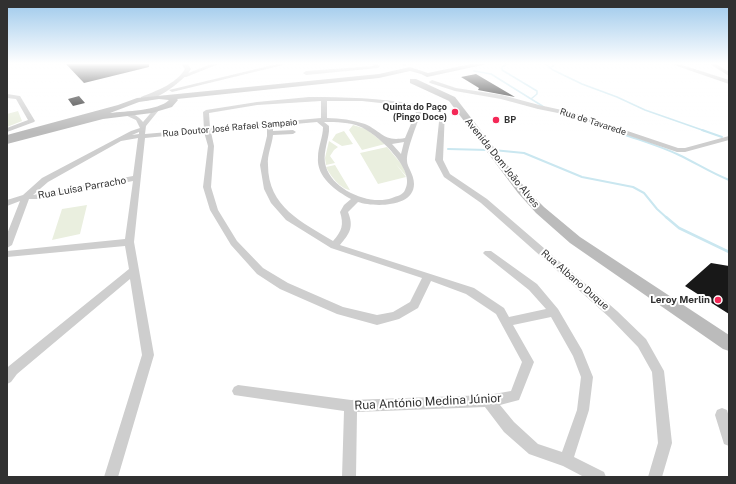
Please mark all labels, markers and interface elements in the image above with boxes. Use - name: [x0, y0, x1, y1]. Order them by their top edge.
- place label: Quinta do Paço (Pingo Doce): [383, 102, 447, 123]
- street label: Rua de Tavarede: [558, 106, 628, 138]
- marker: Quinta do Paço (Pingo Doce): [450, 107, 460, 117]
- marker: BP: [491, 115, 501, 125]
- place label: BP: [504, 115, 516, 125]
- street label: Avenida Dom João Alves: [462, 116, 542, 210]
- street label: Rua Doutor José Rafael Sampaio: [162, 117, 298, 139]
- street label: Rua Luísa Parracho: [37, 174, 127, 202]
- street label: Rua Albano Duque: [539, 247, 611, 313]
- place label: Leroy Merlin: [650, 294, 710, 306]
- marker: Leroy Merlin: [713, 295, 723, 305]
- street label: Rua António Medina Júnior: [354, 391, 502, 413]

